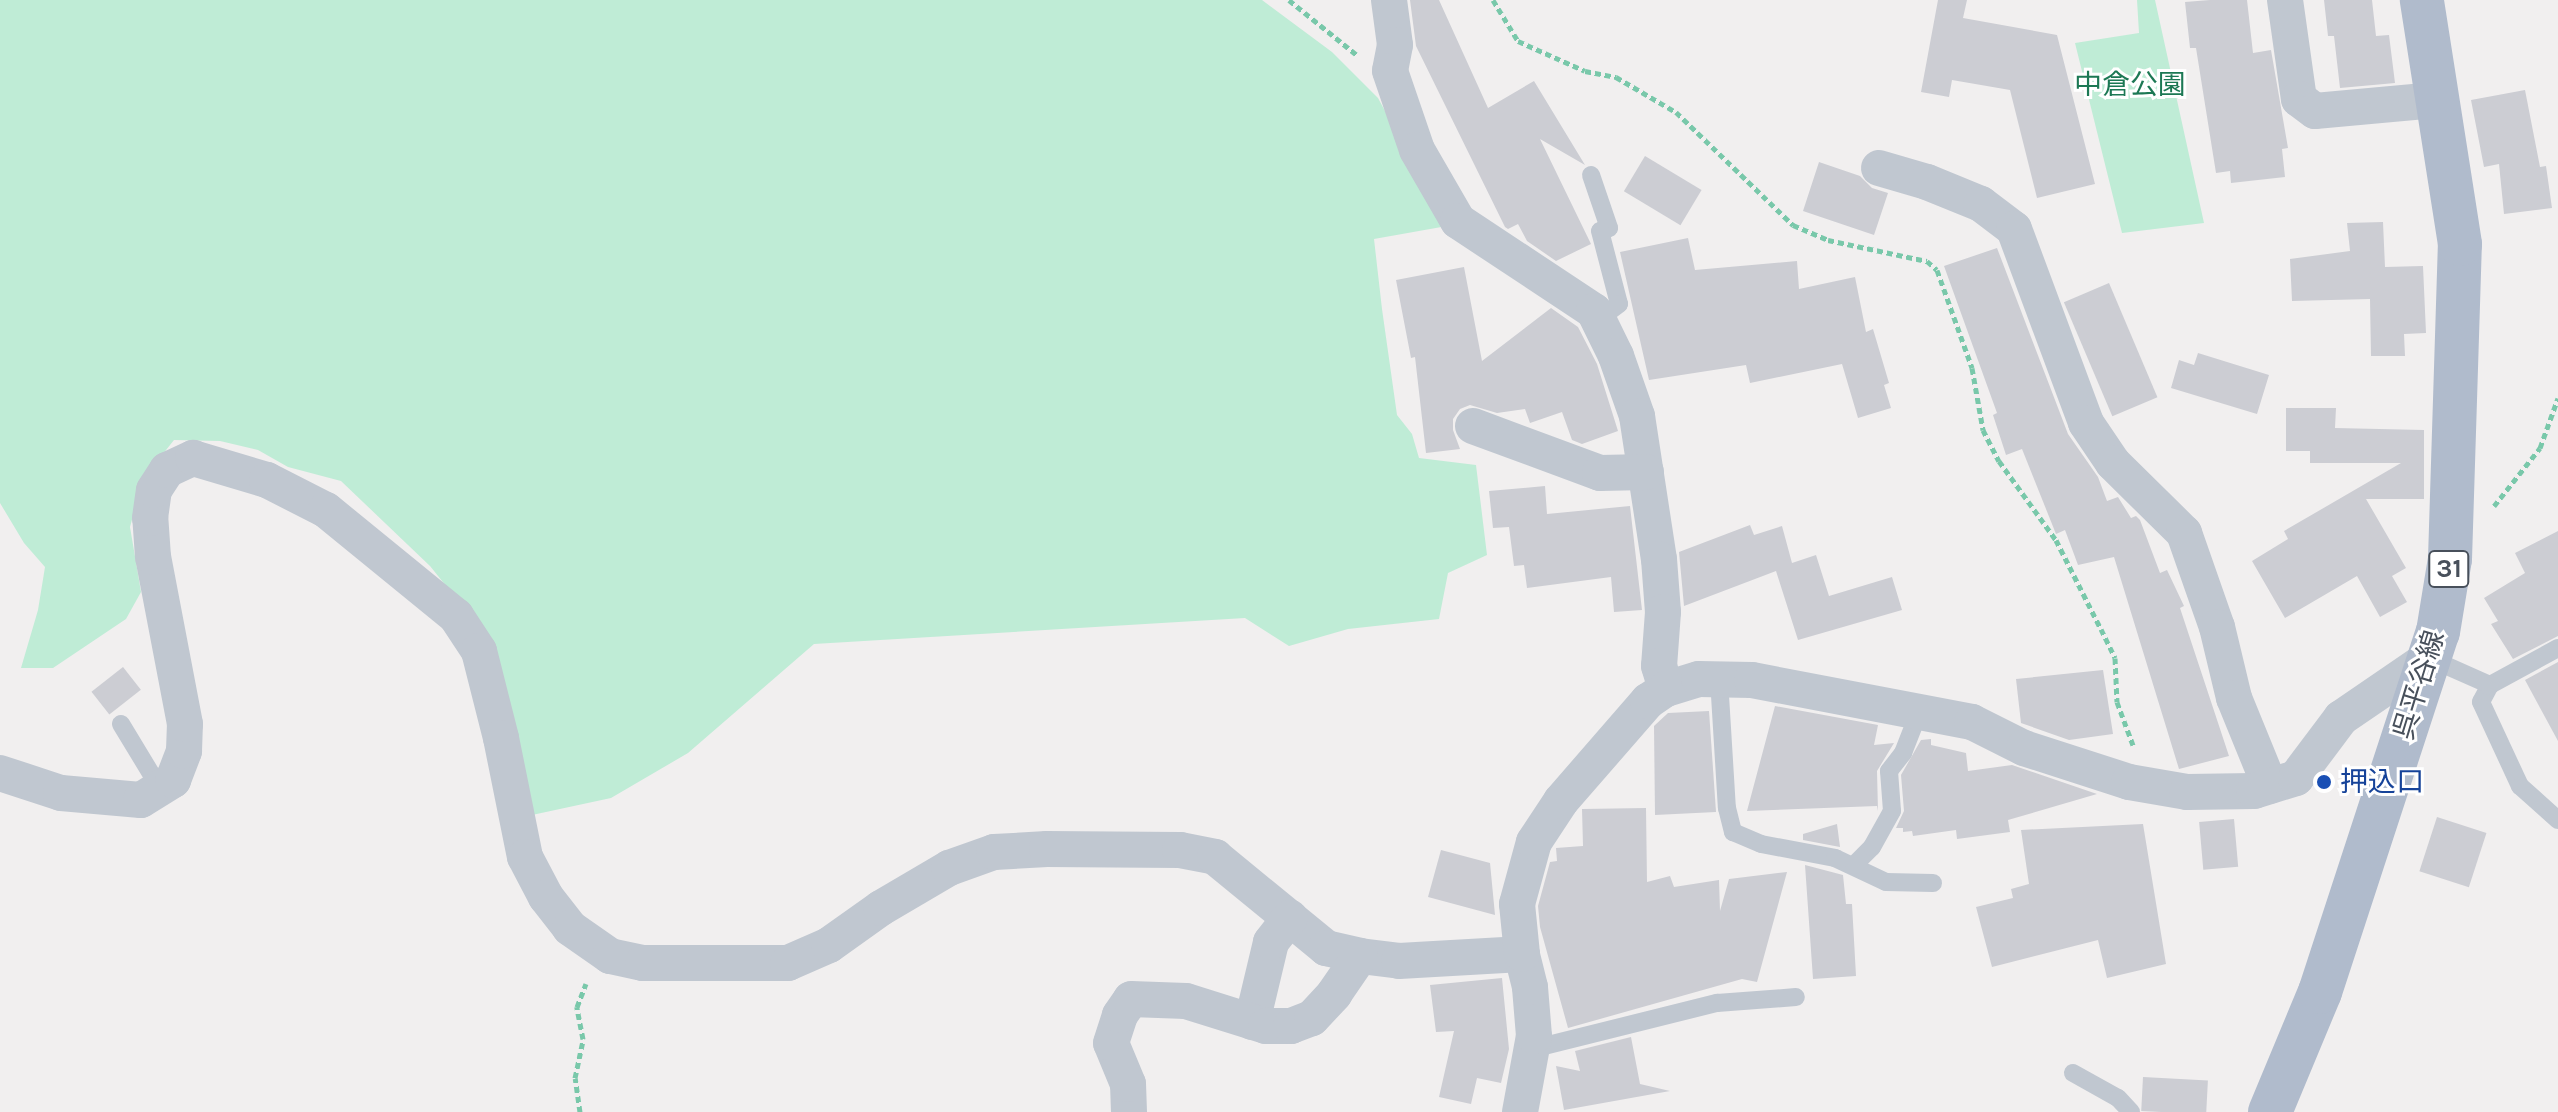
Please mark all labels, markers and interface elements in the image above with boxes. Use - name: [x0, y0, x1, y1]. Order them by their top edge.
- park label: 中倉公園: [2074, 68, 2186, 102]
- road number: 31: [2427, 547, 2471, 591]
- street label: 呉平谷線: [2387, 627, 2451, 743]
- place label: 押込口: [2340, 765, 2424, 799]
- marker: 押込口: [2315, 773, 2333, 791]

